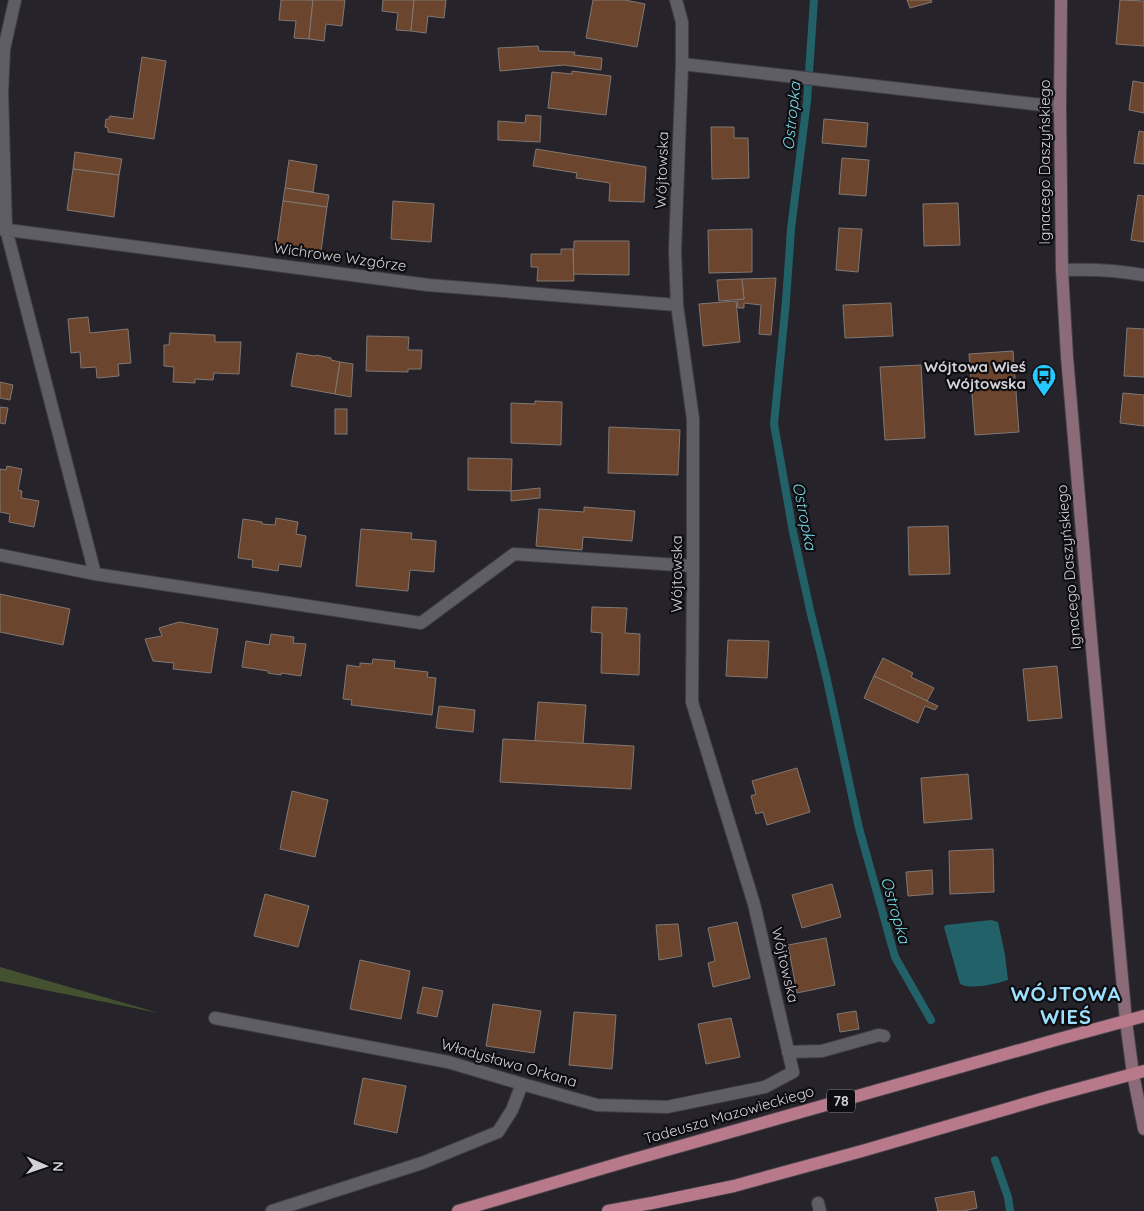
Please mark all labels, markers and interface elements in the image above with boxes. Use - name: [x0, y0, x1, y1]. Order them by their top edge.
- street label: Ignacego Daszyńskiego: [1035, 79, 1054, 245]
- water label: Ostropka: [777, 80, 805, 151]
- street label: Wójtowska: [651, 131, 672, 209]
- street label: Wichrowe Wzgórze: [273, 238, 408, 275]
- place label: Wójtowa Wieś Wójtowska: [924, 357, 1026, 393]
- bus stop icon: Wójtowa Wieś Wójtowska: [1031, 363, 1057, 397]
- water label: Ostropka: [789, 480, 822, 553]
- street label: Ignacego Daszyńskiego: [1052, 484, 1085, 650]
- street label: Wójtowska: [667, 536, 686, 612]
- water label: Ostropka: [877, 874, 915, 947]
- street label: Wójtowska: [768, 925, 803, 1005]
- district label: WÓJTOWA WIEŚ: [1011, 981, 1121, 1029]
- street label: Władysława Orkana: [439, 1034, 579, 1091]
- street label: Tadeusza Mazowieckiego: [642, 1081, 816, 1148]
- road number: 78: [827, 1090, 855, 1112]
- north arrow: [20, 1141, 70, 1191]
- text: N: [49, 1161, 67, 1172]

